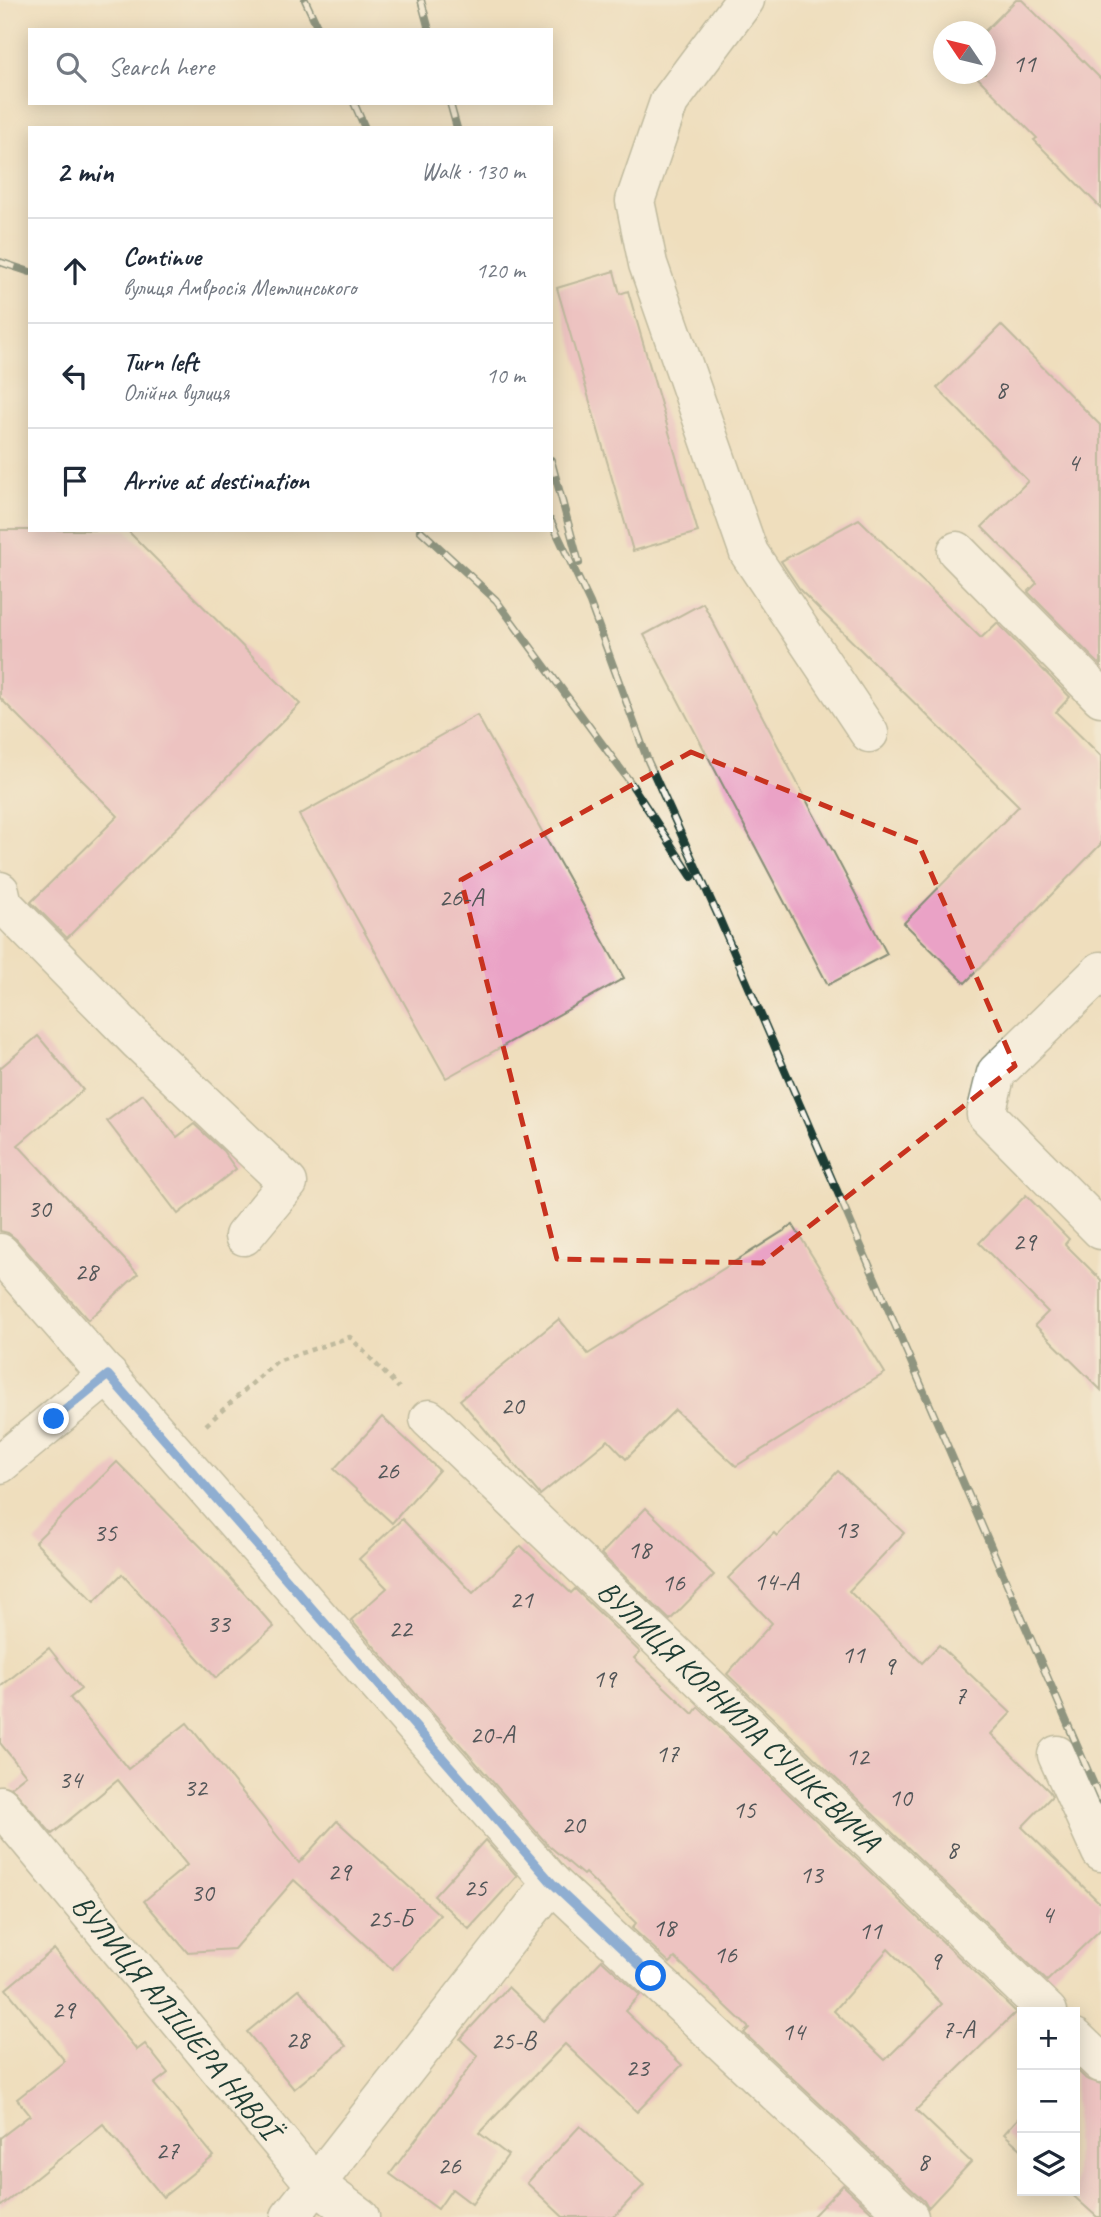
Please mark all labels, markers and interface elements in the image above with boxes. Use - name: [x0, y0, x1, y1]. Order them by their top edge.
- north arrow: [933, 21, 996, 84]
- search box: [28, 28, 553, 105]
- house number: 11: [1012, 47, 1037, 80]
- icon: search: [52, 48, 90, 86]
- text: Search here: [108, 50, 214, 83]
- text: 2 min: [56, 153, 113, 191]
- text: Walk · 130 m: [421, 157, 525, 186]
- text: Continue: [123, 240, 201, 273]
- icon: ahead: [56, 252, 94, 290]
- text: 120 m: [476, 256, 525, 285]
- text: вулиця Амвросія Метлинського: [123, 273, 356, 302]
- text: Turn left: [123, 345, 198, 378]
- icon: left: [56, 357, 94, 395]
- text: 10 m: [486, 361, 525, 390]
- house number: 8: [995, 373, 1009, 406]
- text: Олійна вулиця: [123, 378, 229, 407]
- house number: 4: [1067, 446, 1081, 479]
- icon: arrive: [56, 462, 94, 500]
- text: Arrive at destination: [123, 464, 309, 497]
- house number: 26-А: [439, 881, 485, 914]
- house number: 30: [27, 1192, 53, 1225]
- house number: 29: [1012, 1225, 1038, 1258]
- house number: 28: [74, 1255, 100, 1288]
- house number: 20: [500, 1389, 526, 1422]
- route end: [38, 1403, 69, 1434]
- house number: 26: [375, 1454, 400, 1487]
- house number: 13: [834, 1513, 860, 1546]
- house number: 35: [93, 1516, 118, 1549]
- house number: 18: [627, 1533, 653, 1566]
- house number: 14-А: [754, 1565, 800, 1598]
- house number: 16: [661, 1566, 686, 1599]
- street label: ВУЛИЦЯ КОРНИЛА СУШКЕВИЧА: [590, 1572, 889, 1861]
- house number: 21: [509, 1583, 534, 1616]
- house number: 33: [206, 1607, 232, 1640]
- house number: 22: [388, 1612, 414, 1645]
- house number: 11: [841, 1638, 866, 1671]
- house number: 9: [883, 1649, 897, 1682]
- house number: 19: [592, 1662, 618, 1695]
- house number: 7: [954, 1679, 967, 1712]
- house number: 20-А: [470, 1718, 516, 1751]
- house number: 17: [655, 1737, 680, 1770]
- house number: 12: [845, 1740, 871, 1773]
- house number: 34: [58, 1763, 84, 1796]
- house number: 32: [183, 1771, 209, 1804]
- house number: 10: [888, 1781, 914, 1814]
- house number: 15: [732, 1793, 757, 1826]
- house number: 20: [561, 1808, 587, 1841]
- house number: 8: [946, 1833, 960, 1866]
- house number: 29: [327, 1855, 353, 1888]
- house number: 13: [799, 1858, 825, 1891]
- house number: 25: [463, 1871, 488, 1904]
- house number: 30: [190, 1876, 216, 1909]
- street label: ВУЛИЦЯ АЛІШЕРА НАВОЇ: [64, 1887, 292, 2152]
- house number: 4: [1041, 1898, 1055, 1931]
- house number: 25-Б: [367, 1902, 416, 1935]
- house number: 18: [652, 1911, 678, 1944]
- house number: 11: [858, 1914, 883, 1947]
- house number: 16: [713, 1938, 738, 1971]
- house number: 9: [929, 1944, 943, 1977]
- route start: [635, 1960, 666, 1991]
- house number: 29: [51, 1993, 77, 2026]
- map controls: [1017, 2007, 1080, 2196]
- button: +: [1017, 2007, 1080, 2070]
- house number: 7-А: [941, 2013, 977, 2046]
- house number: 14: [781, 2015, 807, 2048]
- house number: 28: [285, 2023, 311, 2056]
- house number: 25-В: [490, 2024, 537, 2057]
- house number: 23: [625, 2051, 651, 2084]
- button: −: [1017, 2070, 1080, 2133]
- button: layers: [1017, 2133, 1080, 2196]
- house number: 27: [155, 2134, 180, 2167]
- house number: 8: [917, 2145, 931, 2178]
- house number: 26: [437, 2149, 462, 2182]

